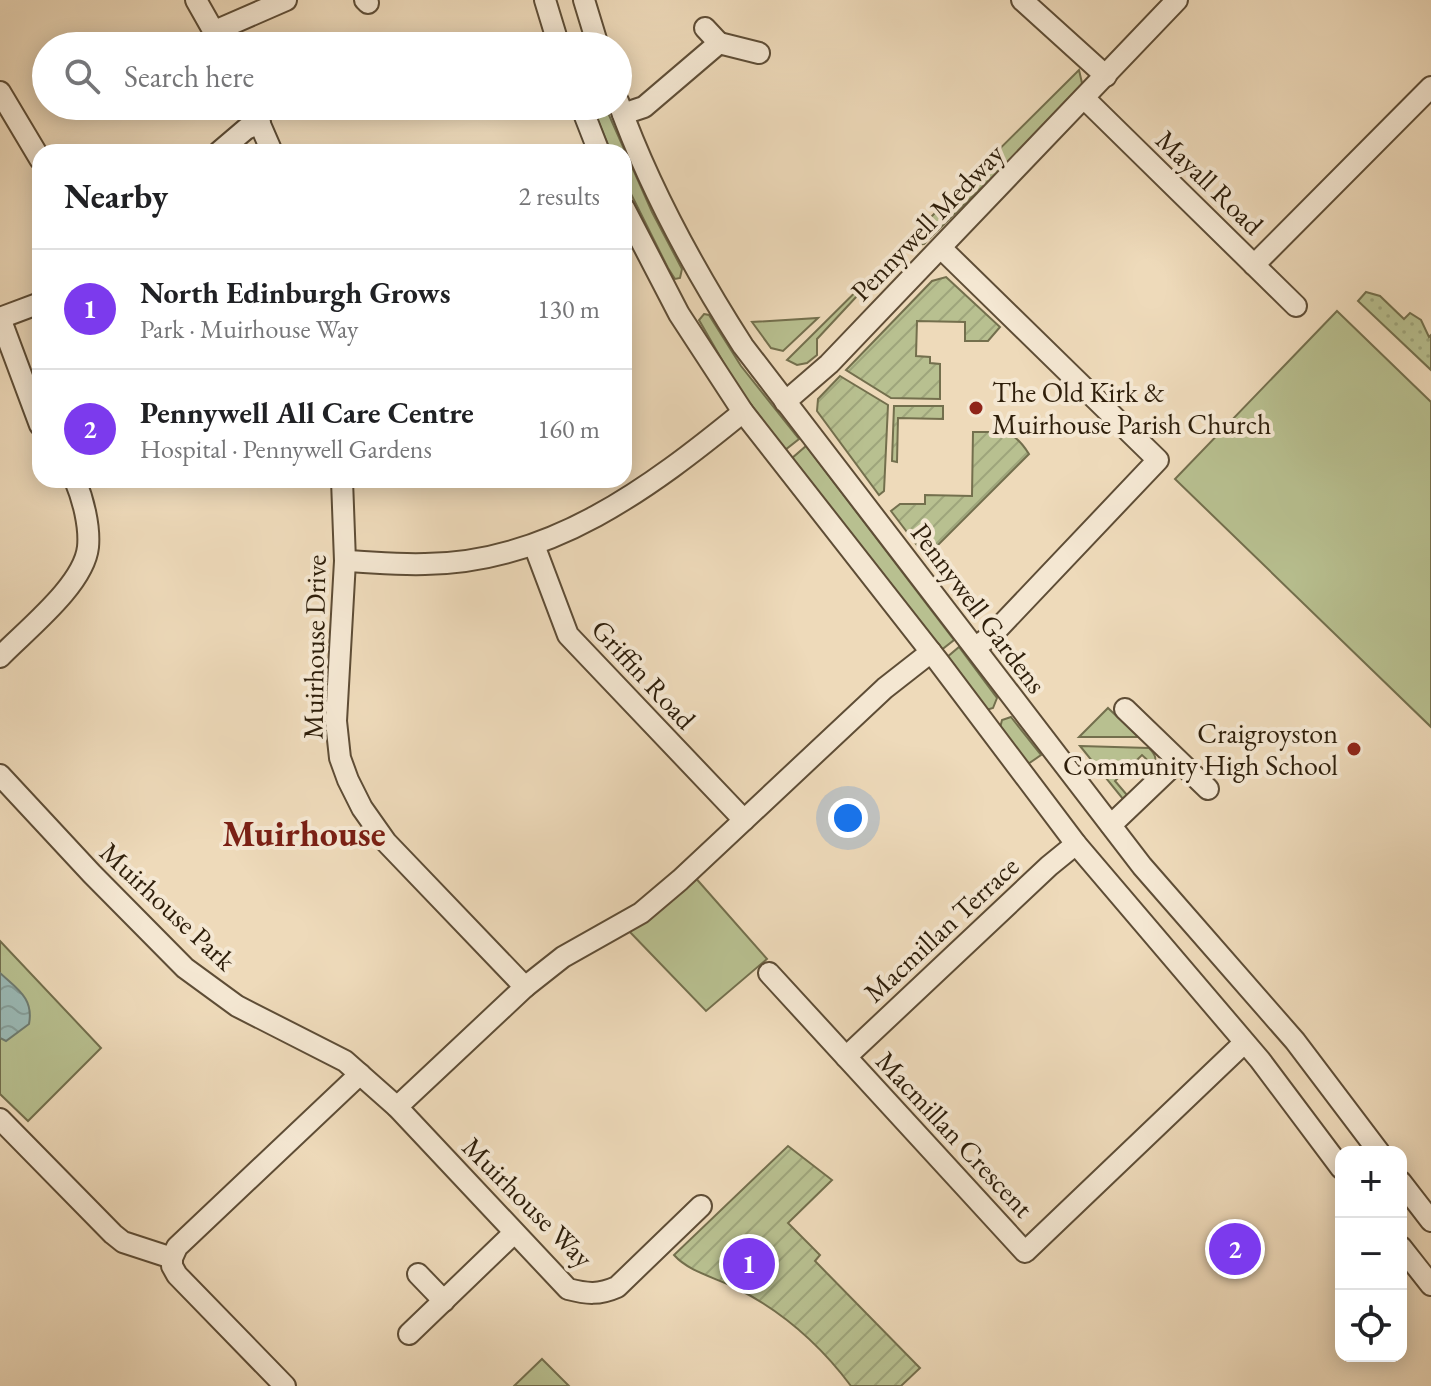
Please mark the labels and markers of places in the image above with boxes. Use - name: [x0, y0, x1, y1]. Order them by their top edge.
- place label: The Old Kirk & Muirhouse Parish Church: [992, 374, 1272, 442]
- marker: The Old Kirk & Muirhouse Parish Church: [967, 399, 985, 417]
- place label: Craigroyston Community High School: [1063, 715, 1338, 783]
- marker: Craigroyston Community High School: [1345, 740, 1363, 758]
- pin: 2: [1209, 1219, 1261, 1279]
- pin: 1: [723, 1234, 775, 1294]

